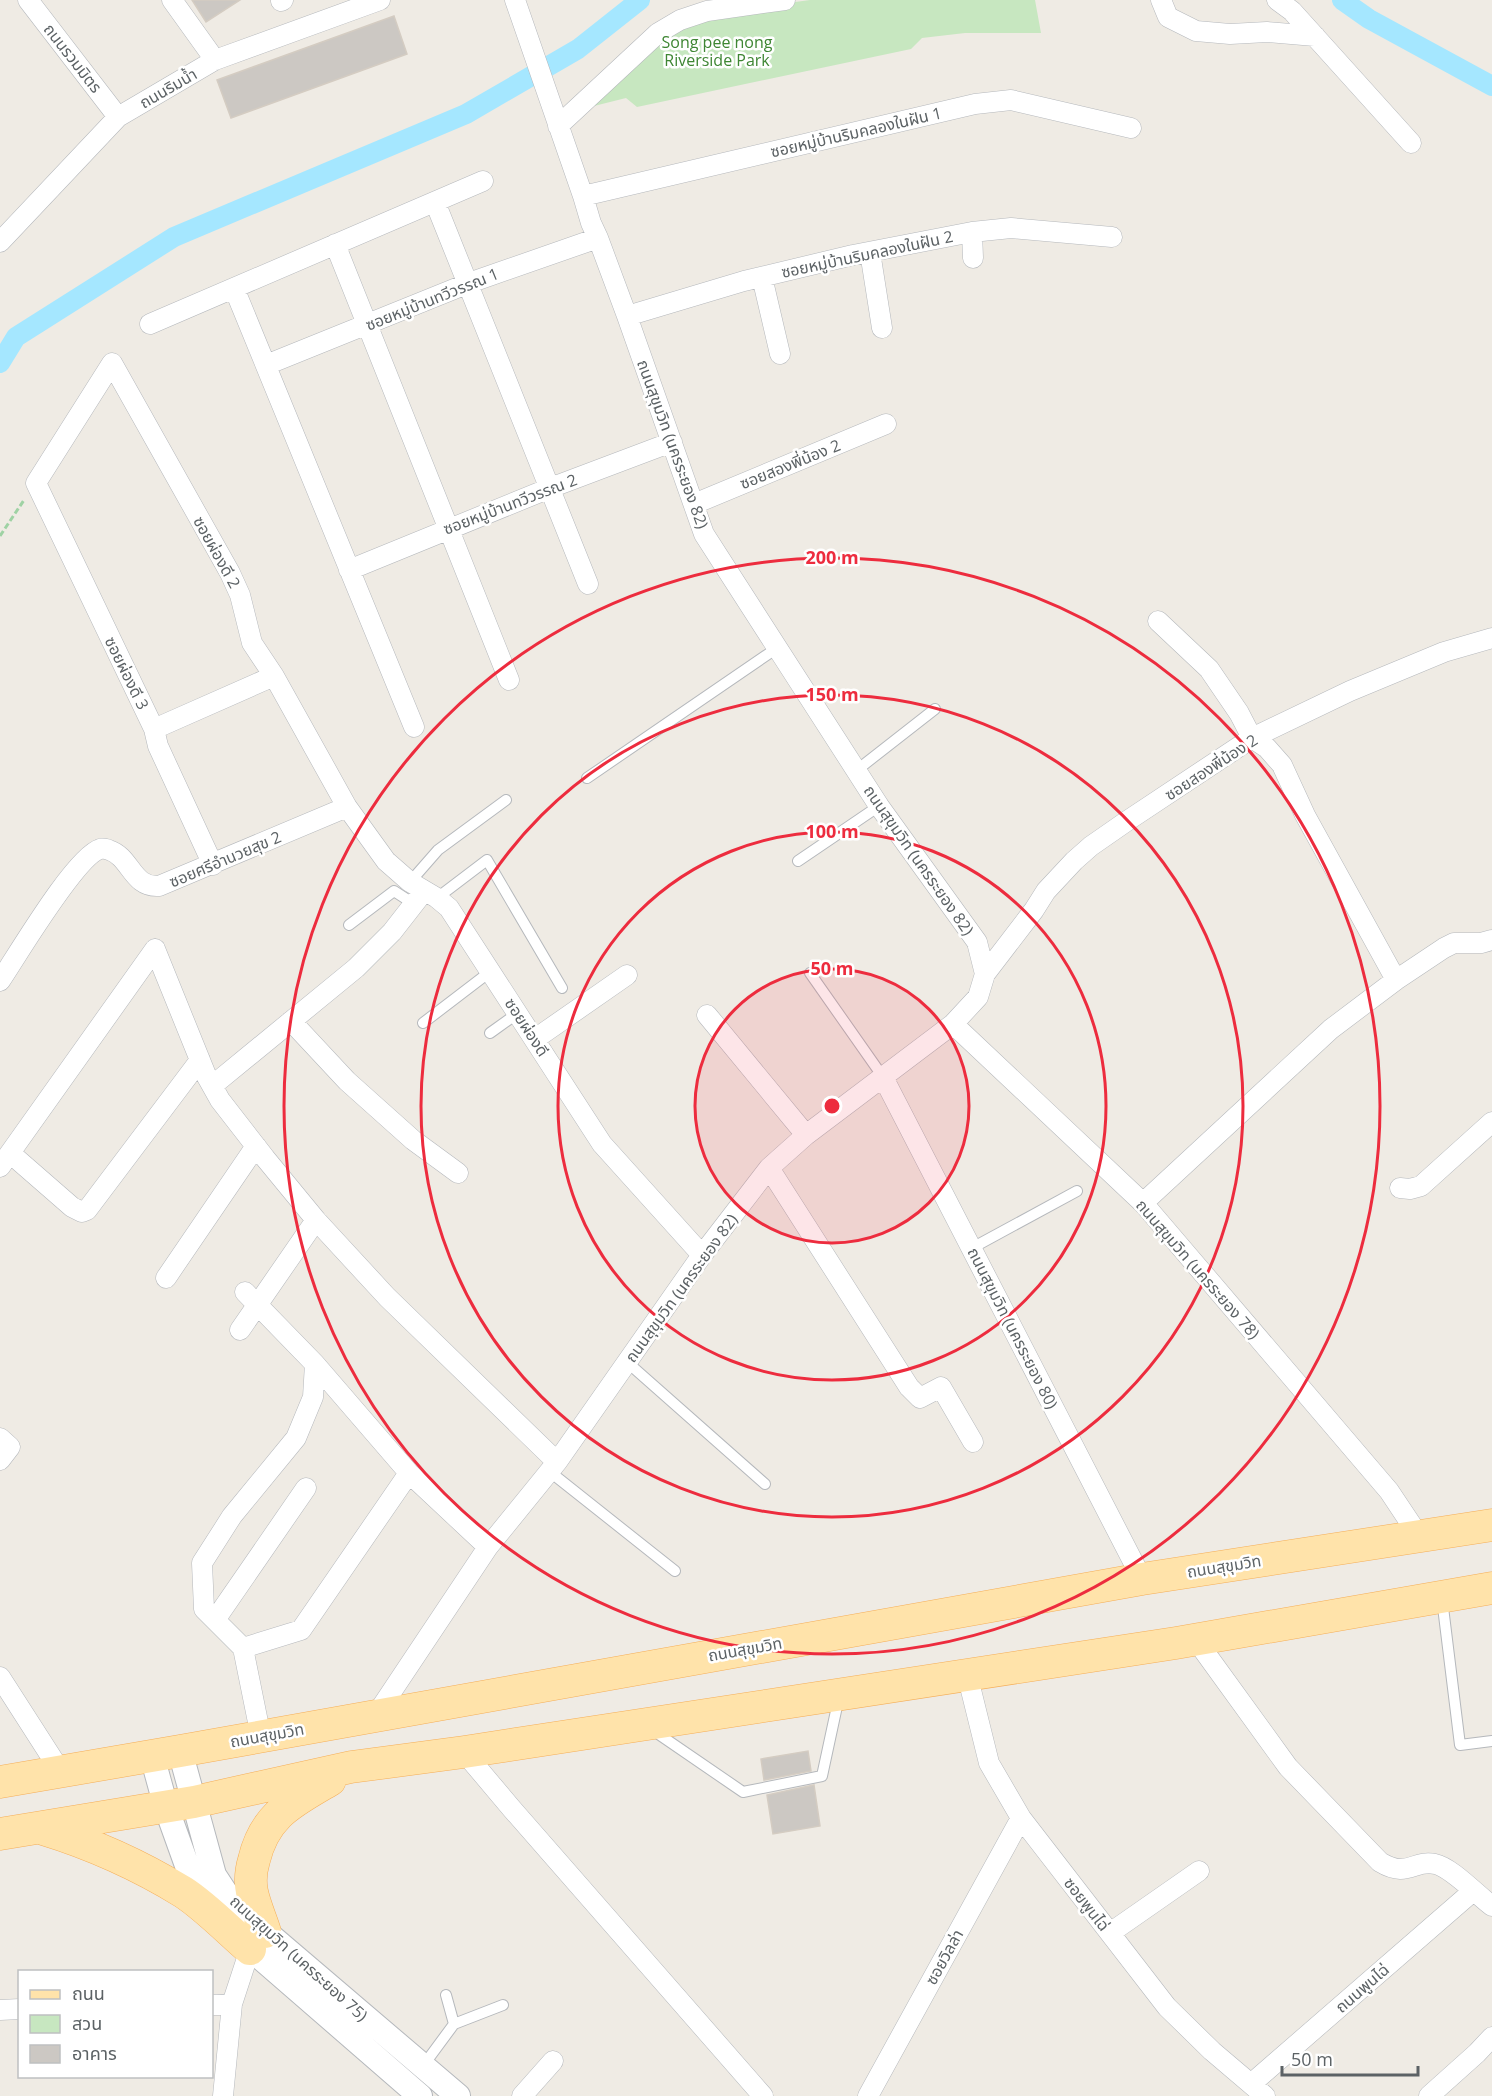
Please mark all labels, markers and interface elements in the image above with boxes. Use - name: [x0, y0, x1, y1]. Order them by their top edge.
- street label: ถนนรวมมิตร: [39, 19, 107, 97]
- park label: Song pee nong Riverside Park: [662, 31, 773, 71]
- street label: ถนนริมน้ำ: [135, 63, 201, 113]
- street label: ซอยหมู่บ้านริมคลองในฝัน 1: [768, 102, 944, 162]
- street label: ซอยหมู่บ้านริมคลองในฝัน 2: [779, 225, 955, 283]
- street label: ซอยหมู่บ้านทวีวรรณ 1: [362, 262, 502, 336]
- street label: ถนนสุขุมวิท (นครระยอง 82): [632, 356, 714, 532]
- street label: ซอยสองพี่น้อง 2: [736, 434, 844, 494]
- street label: ซอยหมู่บ้านทวีวรรณ 2: [440, 468, 580, 540]
- street label: ซอยผ่องดี 2: [188, 512, 246, 592]
- text: 200 m: [805, 545, 859, 569]
- street label: ซอยผ่องดี 3: [100, 633, 154, 713]
- text: 150 m: [805, 682, 859, 706]
- street label: ซอยสองพี่น้อง 2: [1160, 729, 1262, 805]
- street label: ถนนสุขุมวิท (นครระยอง 82): [859, 781, 979, 940]
- text: 100 m: [805, 819, 859, 843]
- street label: ซอยศรีอำนวยสุข 2: [166, 826, 284, 892]
- text: 50 m: [811, 956, 853, 980]
- street label: ซอยผ่องดี: [500, 994, 554, 1060]
- centre of rings: [822, 1096, 842, 1116]
- street label: ถนนสุขุมวิท (นครระยอง 78): [1131, 1194, 1265, 1344]
- street label: ถนนสุขุมวิท (นครระยอง 82): [620, 1209, 743, 1367]
- street label: ถนนสุขุมวิท (นครระยอง 80): [963, 1243, 1063, 1413]
- street label: ถนนสุขุมวิท: [1185, 1549, 1263, 1583]
- street label: ถนนสุขุมวิท: [706, 1632, 784, 1666]
- street label: ถนนสุขุมวิท: [228, 1718, 306, 1752]
- street label: ซอยพูนไฉ่: [1059, 1872, 1115, 1936]
- street label: ถนนสุขุมวิท (นครระยอง 75): [225, 1890, 373, 2026]
- street label: ซอยวิลล่า: [920, 1925, 968, 1989]
- street label: ถนนพูนไฉ่: [1330, 1959, 1394, 2017]
- legend: [18, 1970, 213, 2078]
- text: ถนน: [72, 1981, 105, 2005]
- text: สวน: [72, 2011, 102, 2035]
- scale bar: [1282, 2039, 1418, 2077]
- text: อาคาร: [72, 2041, 117, 2065]
- text: 50 m: [1291, 2047, 1333, 2071]

